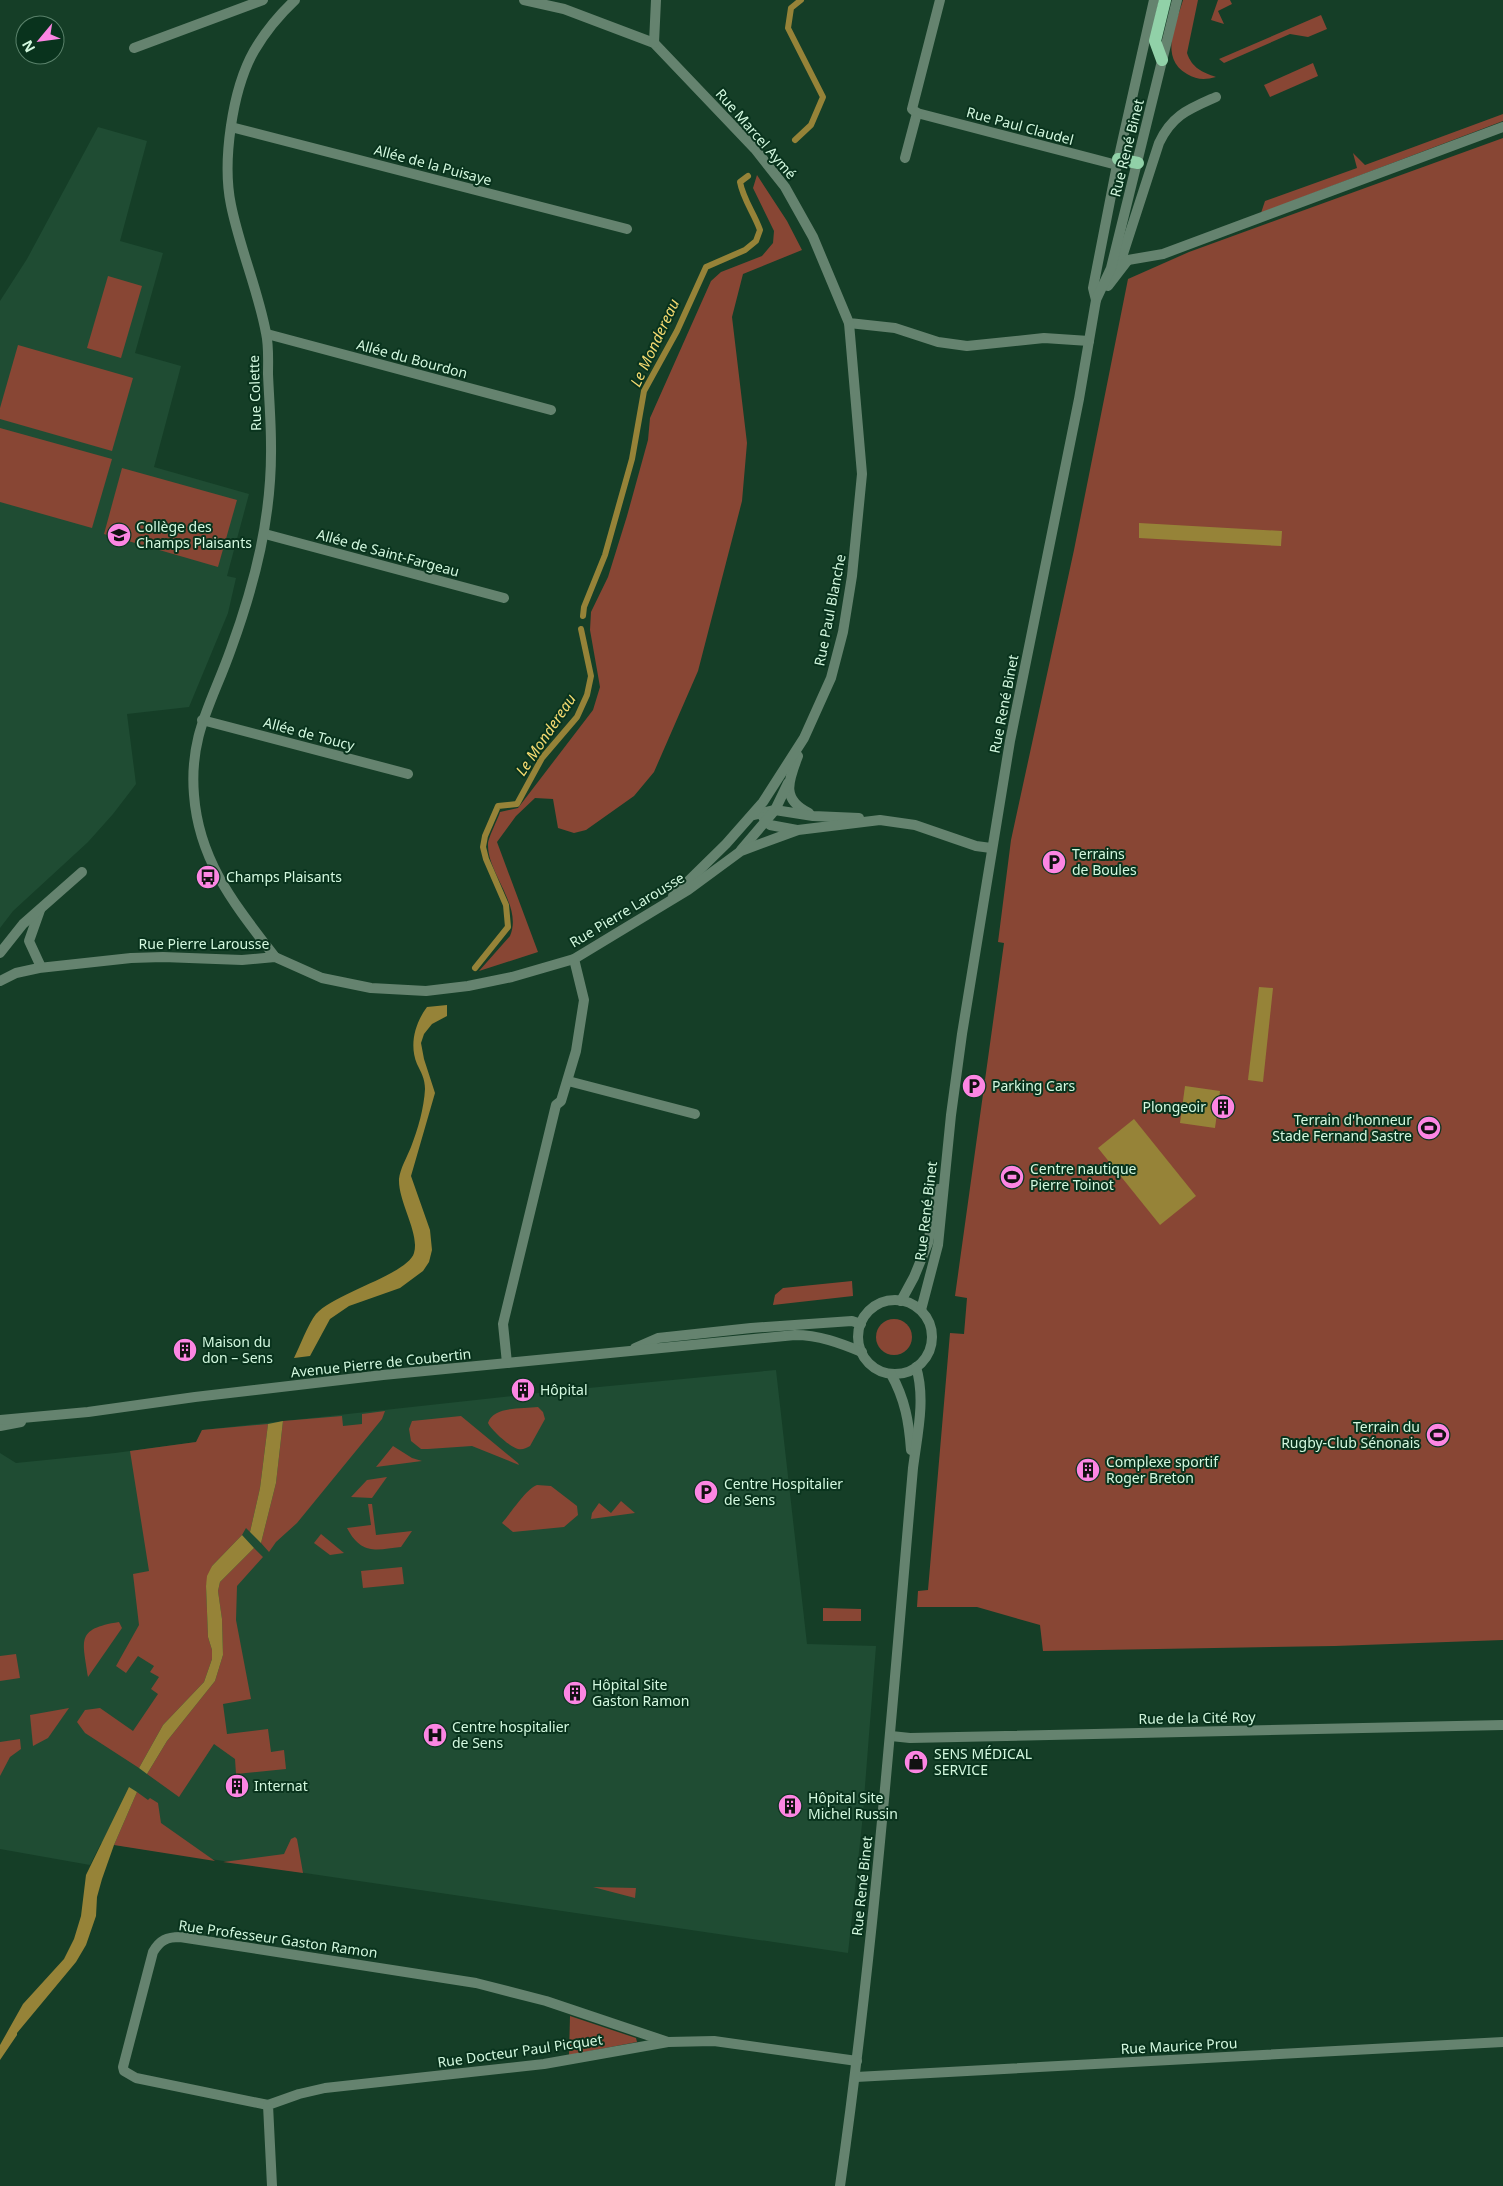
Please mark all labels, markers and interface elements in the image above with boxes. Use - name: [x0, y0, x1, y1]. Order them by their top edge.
- north arrow: [15, 15, 65, 65]
- text: N: [17, 37, 39, 56]
- street label: Rue Marcel Aymé: [712, 84, 801, 183]
- street label: Rue René Binet: [1105, 97, 1148, 199]
- street label: Rue Paul Claudel: [964, 102, 1076, 149]
- street label: Allée de la Puisaye: [372, 140, 494, 189]
- water label: Le Mondereau: [625, 295, 683, 390]
- street label: Allée du Bourdon: [355, 335, 470, 382]
- street label: Rue Colette: [244, 355, 265, 431]
- place label: Collège des Champs Plaisants: [136, 517, 252, 552]
- school or university icon: Collège des Champs Plaisants: [106, 522, 132, 548]
- street label: Allée de Saint-Fargeau: [315, 524, 462, 581]
- street label: Rue Paul Blanche: [809, 552, 850, 667]
- street label: Rue René Binet: [985, 653, 1022, 755]
- water label: Le Mondereau: [510, 689, 580, 779]
- street label: Allée de Toucy: [261, 712, 358, 755]
- place label: Terrains de Boules: [1072, 844, 1137, 879]
- parking icon: Terrains de Boules: [1041, 849, 1067, 875]
- bus stop icon: Champs Plaisants: [195, 864, 221, 890]
- place label: Champs Plaisants: [226, 867, 342, 886]
- street label: Rue Pierre Larousse: [566, 868, 688, 951]
- street label: Rue Pierre Larousse: [139, 934, 270, 953]
- parking icon: Parking Cars: [961, 1073, 987, 1099]
- place label: Parking Cars: [992, 1076, 1076, 1095]
- building icon: Plongeoir: [1210, 1094, 1236, 1120]
- place label: Plongeoir: [1142, 1097, 1206, 1116]
- place label: Terrain d'honneur Stade Fernand Sastre: [1272, 1110, 1412, 1145]
- sports icon: Terrain d'honneur Stade Fernand Sastre: [1416, 1115, 1442, 1141]
- place label: Centre nautique Pierre Toinot: [1030, 1159, 1137, 1194]
- street label: Rue René Binet: [910, 1160, 941, 1262]
- sports icon: Centre nautique Pierre Toinot: [999, 1164, 1025, 1190]
- place label: Maison du don – Sens: [202, 1332, 273, 1367]
- building icon: Maison du don – Sens: [172, 1337, 198, 1363]
- street label: Avenue Pierre de Coubertin: [290, 1344, 472, 1381]
- building icon: Hôpital: [510, 1377, 536, 1403]
- place label: Hôpital: [540, 1380, 588, 1399]
- place label: Terrain du Rugby-Club Sénonais: [1281, 1417, 1420, 1452]
- sports icon: Terrain du Rugby-Club Sénonais: [1425, 1422, 1451, 1448]
- place label: Complexe sportif Roger Breton: [1106, 1452, 1219, 1487]
- building icon: Complexe sportif Roger Breton: [1075, 1457, 1101, 1483]
- place label: Centre Hospitalier de Sens: [724, 1474, 843, 1509]
- parking icon: Centre Hospitalier de Sens: [693, 1479, 719, 1505]
- place label: Hôpital Site Gaston Ramon: [592, 1675, 689, 1710]
- building icon: Hôpital Site Gaston Ramon: [562, 1680, 588, 1706]
- street label: Rue de la Cité Roy: [1138, 1707, 1257, 1728]
- place label: Centre hospitalier de Sens: [452, 1717, 570, 1752]
- hospital icon: Centre hospitalier de Sens: [422, 1722, 448, 1748]
- place label: SENS MÉDICAL SERVICE: [934, 1744, 1032, 1779]
- shop icon: SENS MÉDICAL SERVICE: [903, 1749, 929, 1775]
- building icon: Internat: [224, 1773, 250, 1799]
- place label: Internat: [254, 1776, 308, 1795]
- place label: Hôpital Site Michel Russin: [808, 1788, 898, 1823]
- building icon: Hôpital Site Michel Russin: [777, 1793, 803, 1819]
- street label: Rue René Binet: [847, 1835, 876, 1937]
- street label: Rue Professeur Gaston Ramon: [177, 1915, 379, 1962]
- street label: Rue Docteur Paul Picquet: [436, 2030, 604, 2072]
- street label: Rue Maurice Prou: [1120, 2033, 1238, 2058]

